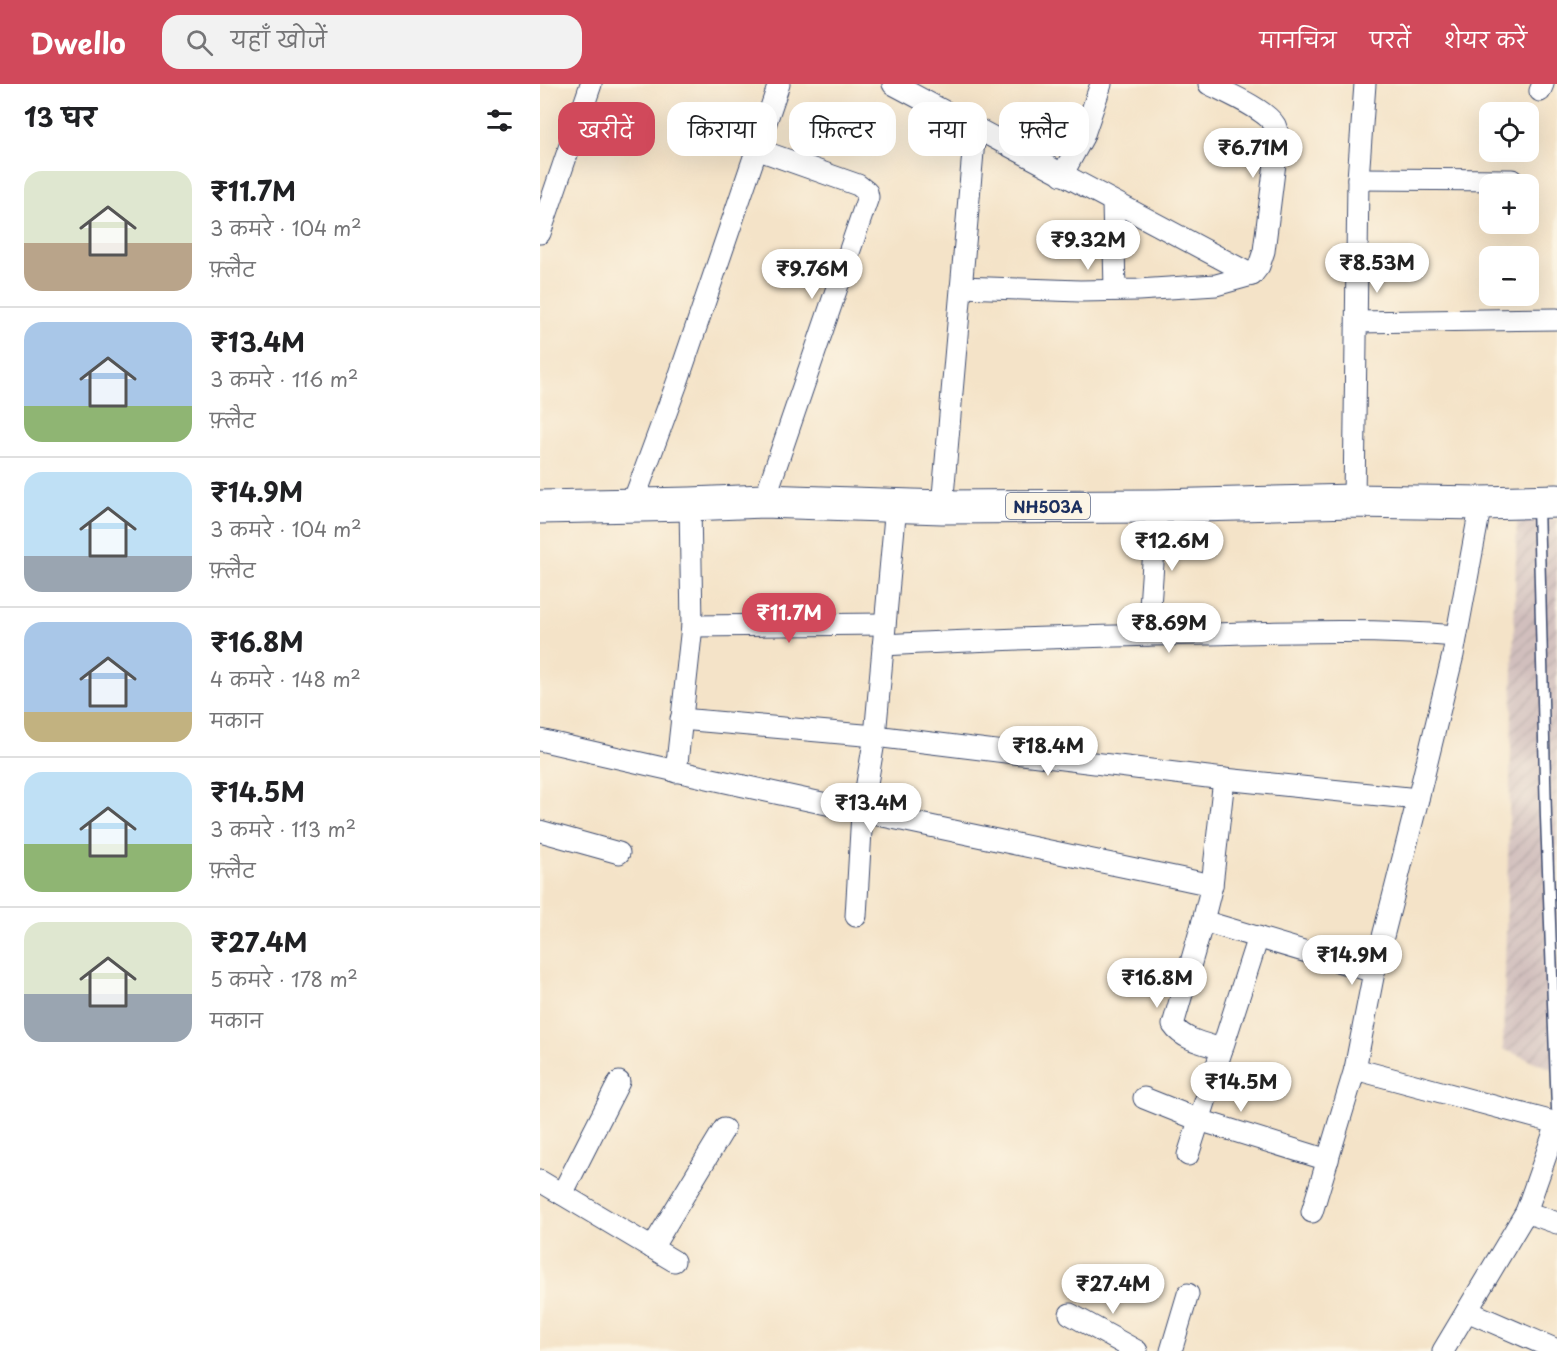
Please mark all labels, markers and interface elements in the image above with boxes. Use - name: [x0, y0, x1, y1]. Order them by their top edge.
- search box: [162, 15, 582, 69]
- text: Dwello: [30, 21, 126, 64]
- text: यहाँ खोजें: [231, 22, 327, 55]
- text: मानचित्र: [1260, 23, 1337, 55]
- text: परतें: [1370, 23, 1411, 55]
- text: शेयर करें: [1444, 23, 1527, 55]
- icon: search: [183, 26, 216, 59]
- text: 13 घर: [24, 97, 96, 136]
- chip: खरीदें: [558, 102, 655, 156]
- chip: किराया: [667, 102, 777, 156]
- chip: फ़िल्टर: [789, 102, 896, 156]
- chip: नया: [908, 102, 987, 156]
- chip: फ़्लैट: [999, 102, 1089, 156]
- map controls: [1479, 102, 1539, 306]
- button: locate: [1479, 102, 1539, 162]
- icon: filters: [483, 104, 516, 137]
- pin: ₹6.71M: [1204, 128, 1302, 179]
- text: ₹6.71M: [1218, 132, 1288, 162]
- text: ₹11.7M: [210, 171, 296, 210]
- button: +: [1479, 174, 1539, 234]
- icon: home: [72, 195, 144, 267]
- text: 3 कमरे · 104 m²: [210, 213, 361, 243]
- pin: ₹9.32M: [1039, 220, 1137, 271]
- text: ₹9.32M: [1050, 224, 1126, 254]
- pin: ₹8.53M: [1328, 243, 1426, 294]
- button: −: [1479, 246, 1539, 306]
- text: ₹8.53M: [1339, 247, 1415, 277]
- pin: ₹9.76M: [763, 249, 861, 300]
- text: ₹9.76M: [776, 253, 848, 283]
- text: फ़्लैट: [210, 254, 256, 284]
- text: ₹13.4M: [210, 322, 305, 361]
- icon: home: [72, 346, 144, 418]
- text: 3 कमरे · 116 m²: [210, 364, 358, 394]
- text: फ़्लैट: [210, 405, 256, 435]
- text: ₹14.9M: [210, 472, 303, 511]
- road number: NH503A: [1006, 493, 1090, 519]
- icon: home: [72, 496, 144, 568]
- text: 3 कमरे · 104 m²: [210, 514, 361, 544]
- pin: ₹12.6M: [1123, 521, 1221, 572]
- text: ₹12.6M: [1135, 525, 1209, 555]
- text: फ़्लैट: [210, 555, 256, 585]
- pin: ₹11.7M: [740, 593, 838, 644]
- text: ₹11.7M: [756, 597, 822, 627]
- pin: ₹8.69M: [1120, 603, 1218, 654]
- text: ₹8.69M: [1131, 607, 1207, 637]
- text: ₹16.8M: [210, 622, 304, 661]
- icon: home: [72, 646, 144, 718]
- text: 4 कमरे · 148 m²: [210, 664, 361, 694]
- text: मकान: [210, 705, 263, 735]
- pin: ₹18.4M: [999, 726, 1097, 777]
- text: ₹18.4M: [1012, 730, 1084, 760]
- text: ₹14.5M: [210, 772, 305, 811]
- pin: ₹13.4M: [822, 783, 920, 834]
- text: ₹13.4M: [835, 787, 907, 817]
- icon: home: [72, 796, 144, 868]
- text: 3 कमरे · 113 m²: [210, 814, 356, 844]
- text: फ़्लैट: [210, 855, 256, 885]
- text: ₹27.4M: [210, 922, 307, 961]
- pin: ₹14.9M: [1303, 935, 1401, 986]
- text: ₹14.9M: [1316, 939, 1388, 969]
- icon: home: [72, 946, 144, 1018]
- pin: ₹16.8M: [1108, 958, 1206, 1009]
- text: ₹16.8M: [1121, 962, 1193, 992]
- text: 5 कमरे · 178 m²: [210, 964, 358, 994]
- text: मकान: [210, 1005, 263, 1035]
- pin: ₹14.5M: [1192, 1062, 1290, 1113]
- text: ₹14.5M: [1205, 1066, 1277, 1096]
- pin: ₹27.4M: [1064, 1264, 1162, 1315]
- text: ₹27.4M: [1076, 1268, 1150, 1298]

